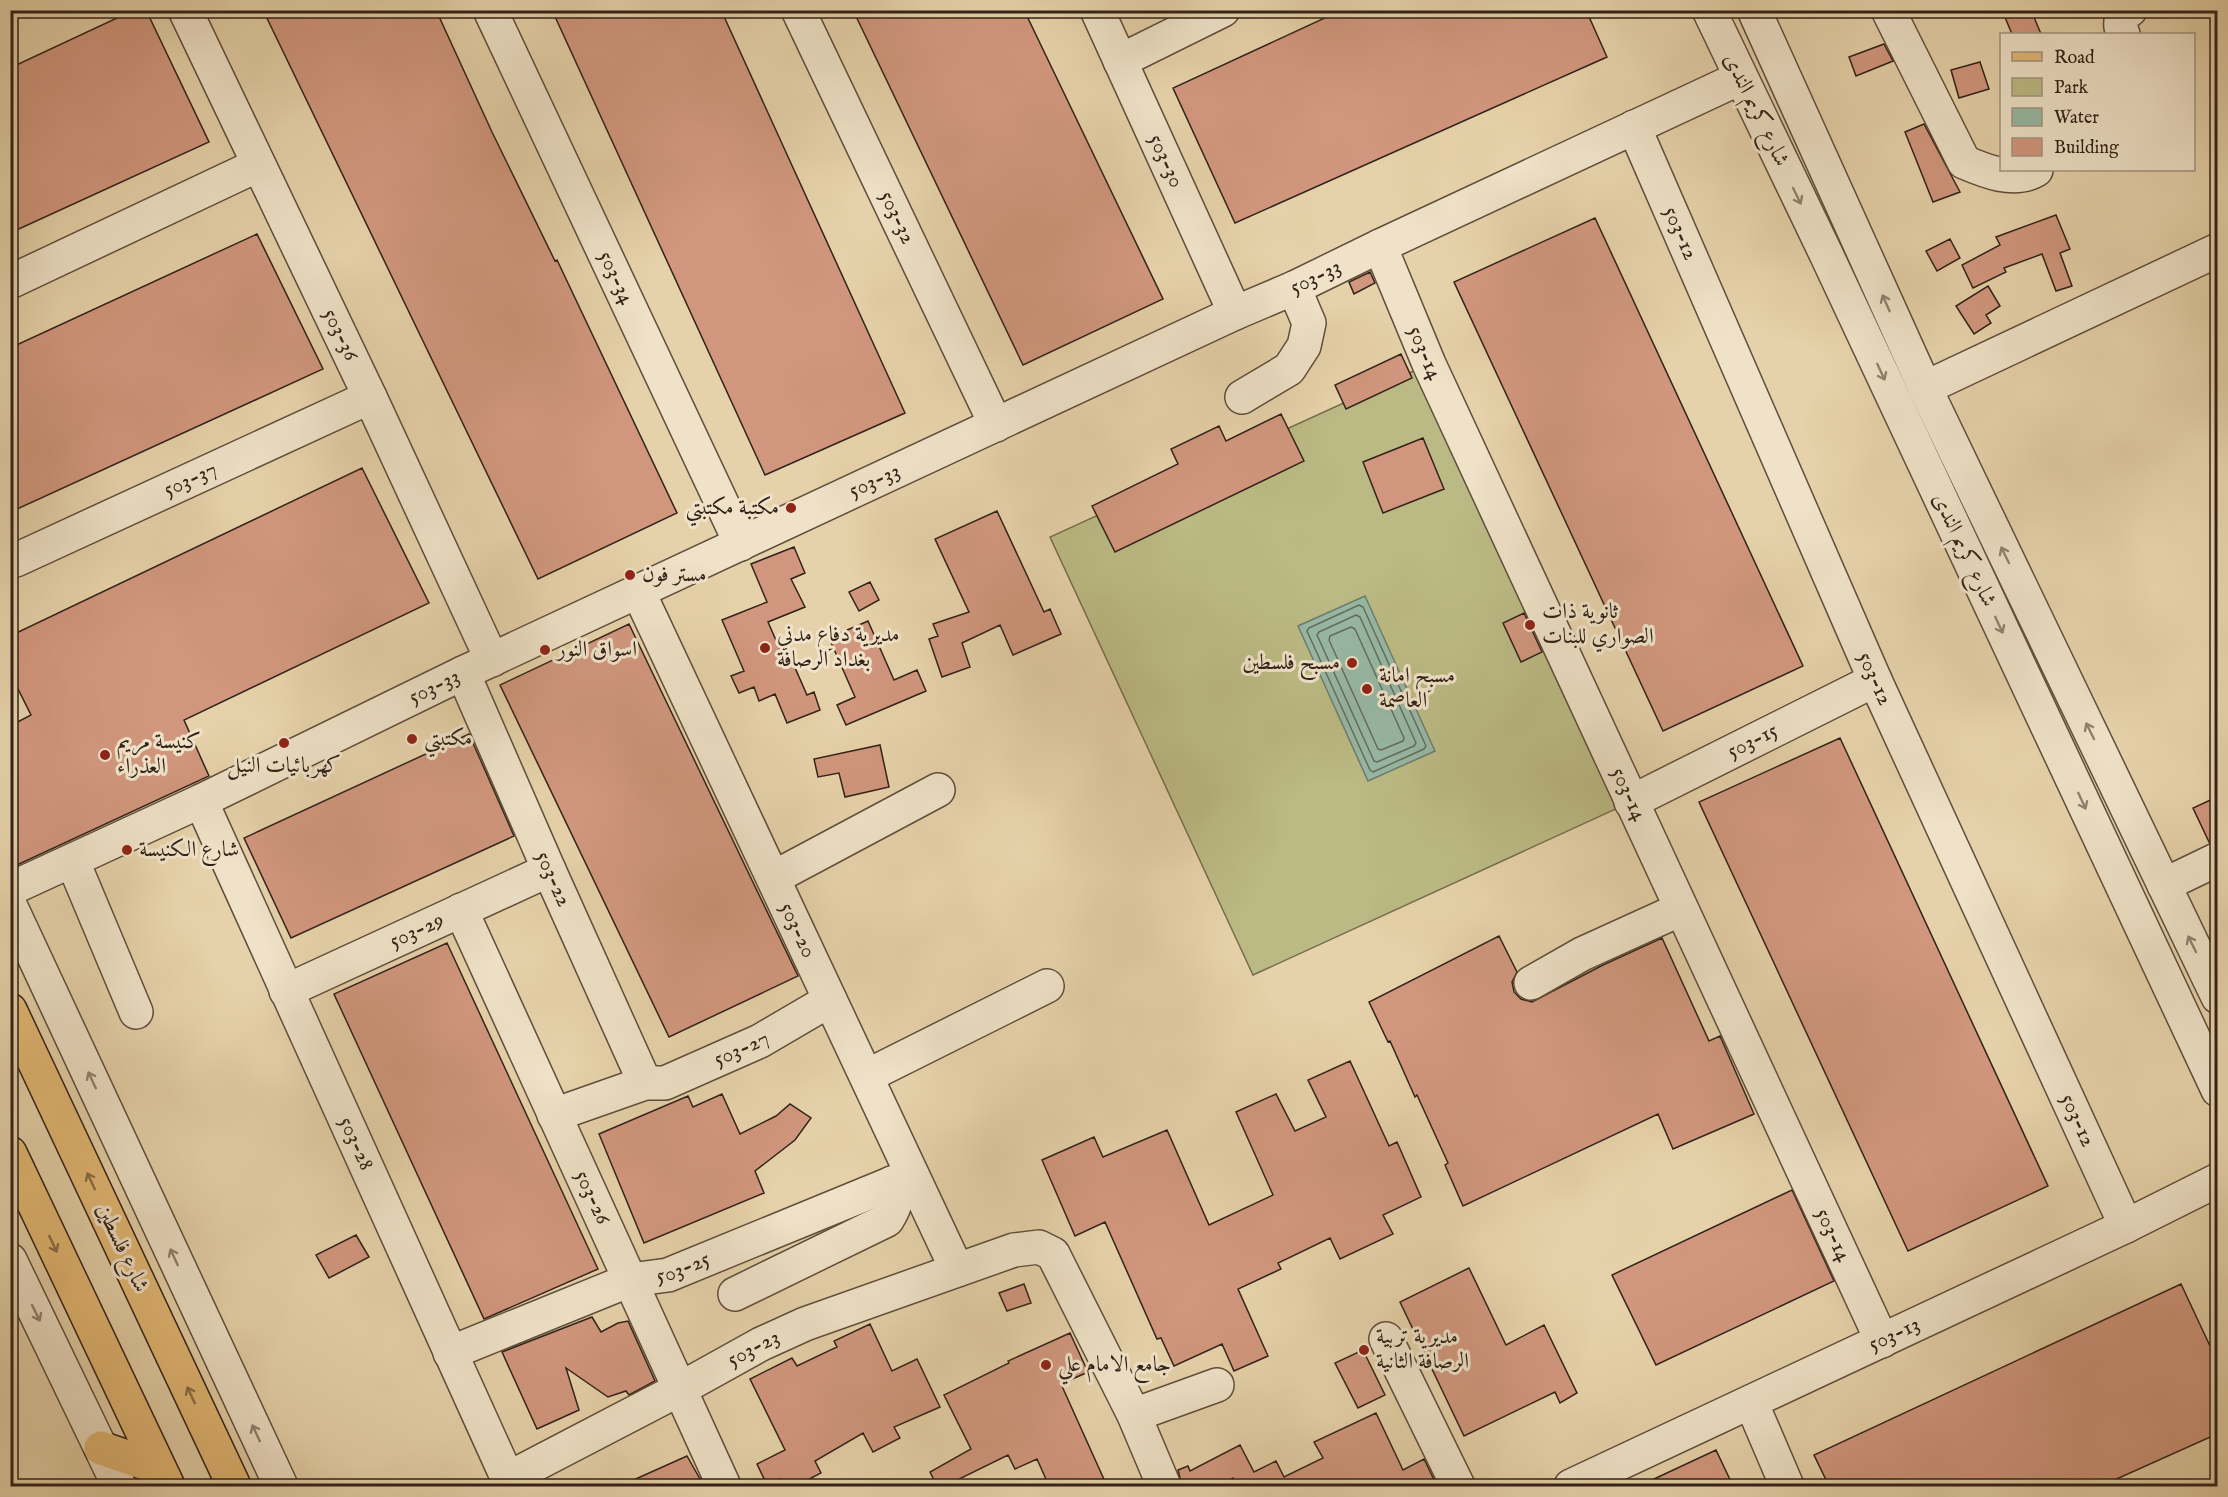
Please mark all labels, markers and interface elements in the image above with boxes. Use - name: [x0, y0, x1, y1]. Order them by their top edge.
- legend: [2000, 33, 2195, 171]
- text: Road: [2054, 47, 2095, 70]
- street label: شارع كريم الندى: [1713, 49, 1795, 173]
- text: Park: [2054, 77, 2089, 100]
- text: Water: [2054, 107, 2099, 130]
- street label: 503-30: [1141, 130, 1190, 192]
- text: Building: [2054, 137, 2119, 160]
- street label: 503-32: [872, 186, 922, 249]
- one-way arrow: [1792, 186, 1804, 204]
- street label: 503-12: [1656, 202, 1704, 264]
- street label: 503-34: [591, 247, 641, 309]
- street label: 503-33: [1286, 253, 1346, 302]
- one-way arrow: [1880, 294, 1892, 312]
- street label: 503-36: [316, 304, 365, 366]
- street label: 503-14: [1401, 322, 1449, 385]
- one-way arrow: [1876, 363, 1887, 381]
- street label: 503-37: [159, 455, 222, 504]
- street label: 503-33: [844, 457, 905, 505]
- street label: شارع كريم الندى: [1922, 489, 2003, 613]
- place label: مكتبة مكتبتي: [685, 494, 779, 527]
- marker: مكتبة مكتبتي: [784, 501, 798, 515]
- one-way arrow: [1999, 546, 2011, 564]
- place label: مستر فون: [642, 561, 707, 589]
- marker: مستر فون: [623, 568, 637, 582]
- place label: ثانوية ذات الصواري للبنات: [1542, 598, 1654, 653]
- one-way arrow: [1994, 615, 2006, 633]
- marker: ثانوية ذات الصواري للبنات: [1523, 618, 1537, 632]
- place label: مديرية دفاع مدني بغداد الرصافة: [777, 621, 900, 674]
- place label: اسواق النور: [555, 636, 637, 664]
- marker: مديرية دفاع مدني بغداد الرصافة: [758, 641, 772, 655]
- marker: اسواق النور: [538, 643, 552, 657]
- street label: 503-12: [1851, 648, 1899, 710]
- place label: مسبح فلسطين: [1243, 649, 1340, 681]
- marker: مسبح فلسطين: [1345, 656, 1359, 670]
- place label: مسبح امانة العاصمة: [1379, 662, 1455, 715]
- street label: 503-33: [404, 663, 465, 711]
- marker: مسبح امانة العاصمة: [1360, 682, 1374, 696]
- street label: 503-15: [1723, 717, 1783, 766]
- one-way arrow: [2083, 722, 2095, 740]
- place label: مكتبتي: [424, 725, 472, 758]
- place label: كنيسة مريم العذراء: [117, 728, 201, 781]
- marker: مكتبتي: [405, 732, 419, 746]
- marker: كهربائيات النيل: [277, 736, 291, 750]
- marker: كنيسة مريم العذراء: [98, 748, 112, 762]
- place label: كهربائيات النيل: [227, 752, 341, 780]
- street label: 503-14: [1604, 763, 1653, 826]
- one-way arrow: [2077, 792, 2089, 810]
- place label: شارع الكنيسة: [139, 836, 239, 867]
- marker: شارع الكنيسة: [120, 843, 134, 857]
- street label: 503-22: [529, 847, 578, 911]
- street label: 503-20: [772, 898, 823, 963]
- street label: 503-29: [385, 906, 449, 955]
- one-way arrow: [2186, 936, 2198, 954]
- street label: 503-27: [709, 1025, 774, 1074]
- one-way arrow: [85, 1071, 97, 1089]
- street label: 503-12: [2053, 1089, 2102, 1152]
- street label: 503-28: [332, 1112, 380, 1175]
- street label: 503-26: [568, 1166, 617, 1230]
- one-way arrow: [84, 1172, 96, 1190]
- street label: شارع فلسطين: [86, 1199, 155, 1298]
- street label: 503-14: [1808, 1204, 1858, 1267]
- one-way arrow: [48, 1234, 60, 1252]
- street label: 503-25: [655, 1245, 714, 1290]
- one-way arrow: [167, 1248, 179, 1266]
- one-way arrow: [30, 1303, 42, 1321]
- street label: 503-13: [1864, 1311, 1924, 1359]
- street label: 503-23: [722, 1323, 784, 1374]
- place label: مديرية تربية الرصافة الثانية: [1376, 1323, 1469, 1376]
- marker: مديرية تربية الرصافة الثانية: [1357, 1343, 1371, 1357]
- place label: جامع الامام علي: [1058, 1351, 1171, 1385]
- marker: جامع الامام علي: [1039, 1358, 1053, 1372]
- one-way arrow: [185, 1387, 197, 1405]
- one-way arrow: [250, 1425, 261, 1443]

